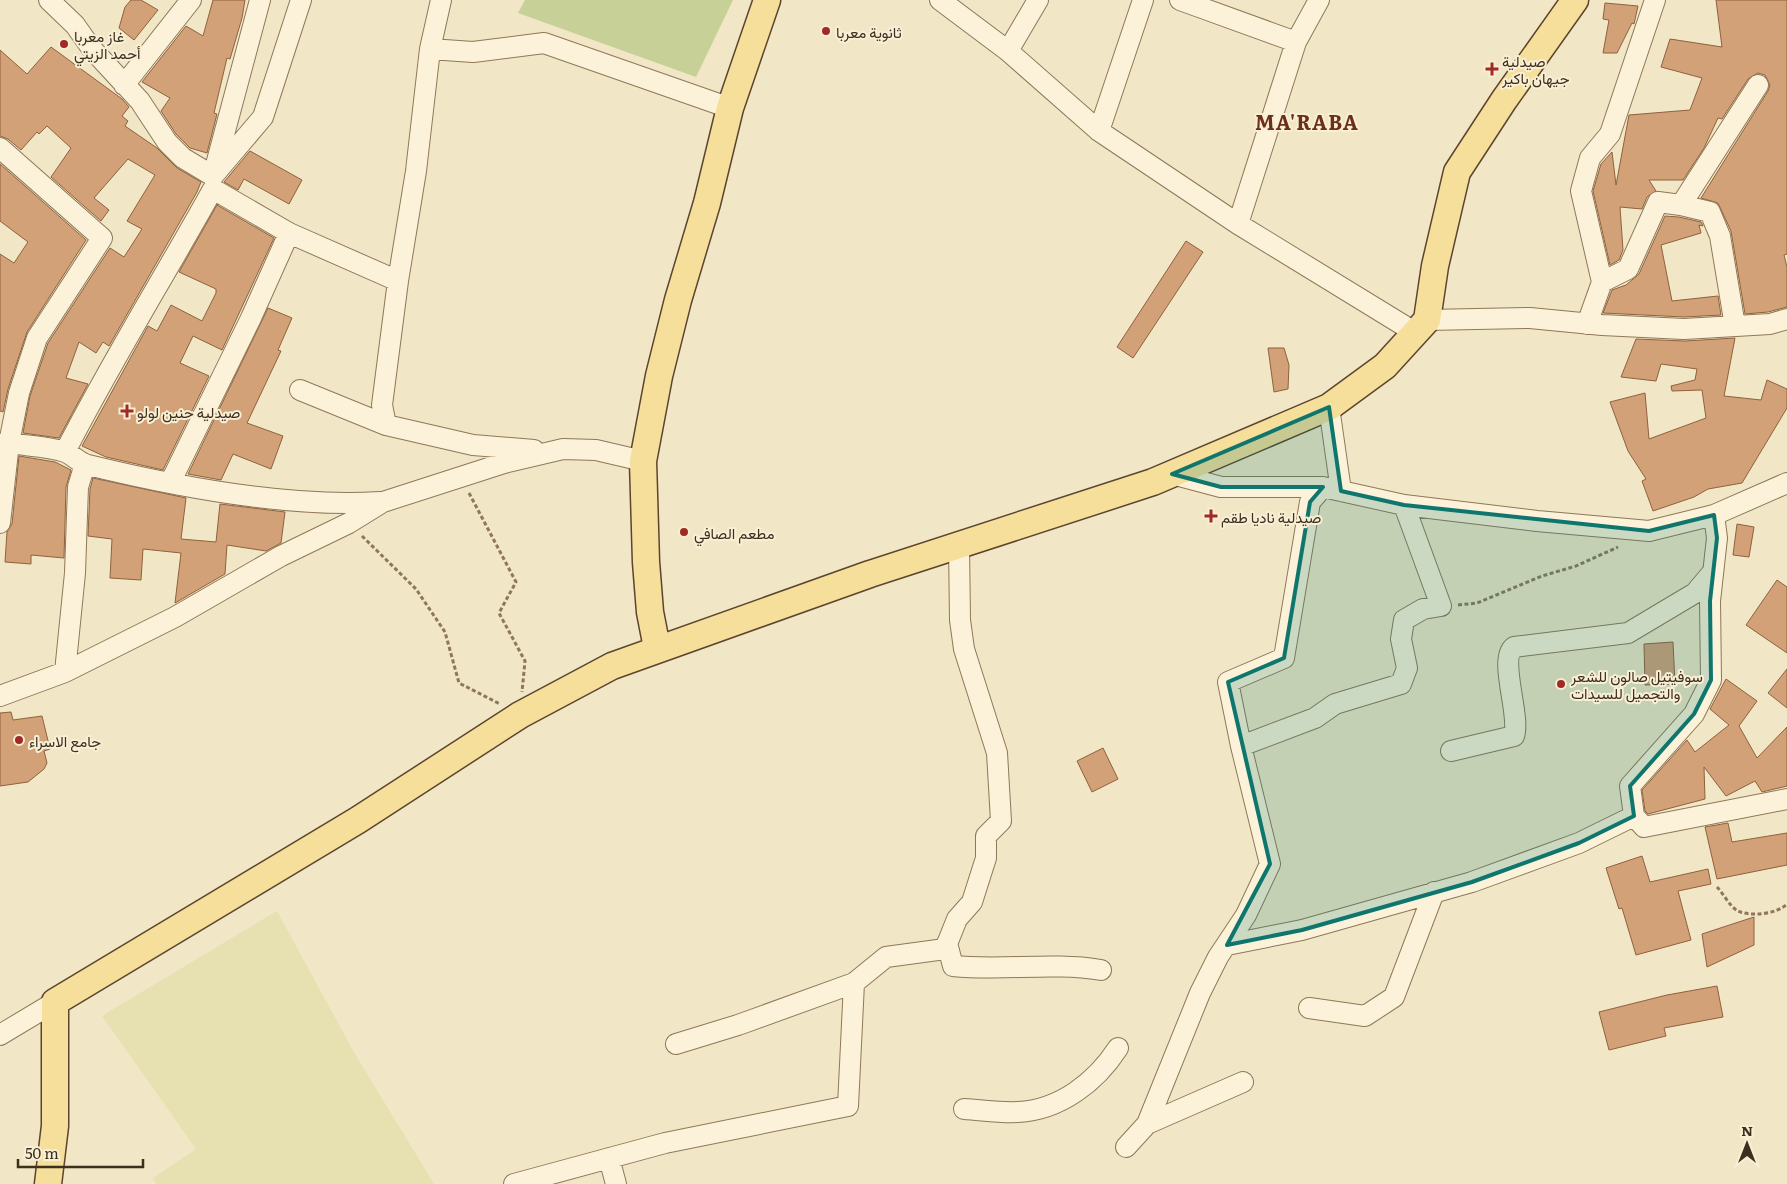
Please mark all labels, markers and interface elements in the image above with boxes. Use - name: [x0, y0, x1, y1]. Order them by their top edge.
- place label: ثانوية معربا: [836, 20, 902, 43]
- place label: غاز معربا أحمد الزيتي: [74, 24, 141, 67]
- marker: ثانوية معربا: [820, 25, 832, 37]
- marker: غاز معربا أحمد الزيتي: [58, 38, 70, 50]
- place label: صيدلية جيهان باكير: [1501, 49, 1570, 89]
- marker: صيدلية جيهان باكير: [1486, 63, 1498, 75]
- district label: MA'RABA: [1255, 106, 1359, 136]
- place label: صيدلية حنين لولو: [137, 400, 240, 423]
- marker: صيدلية حنين لولو: [121, 405, 133, 417]
- place label: صيدلية ناديا طقم: [1221, 505, 1321, 528]
- marker: صيدلية ناديا طقم: [1205, 510, 1217, 522]
- place label: مطعم الصافي: [694, 521, 774, 547]
- marker: مطعم الصافي: [678, 526, 690, 538]
- place label: سوفيتيل صالون للشعر والتجميل للسيدات: [1570, 664, 1703, 704]
- marker: سوفيتيل صالون للشعر والتجميل للسيدات: [1555, 678, 1567, 690]
- place label: جامع الاسراء: [29, 729, 101, 753]
- marker: جامع الاسراء: [13, 734, 25, 746]
- north arrow: [1722, 1119, 1772, 1169]
- text: N: [1741, 1120, 1753, 1140]
- scale bar: [18, 1136, 142, 1168]
- text: 50 m: [25, 1141, 59, 1164]

